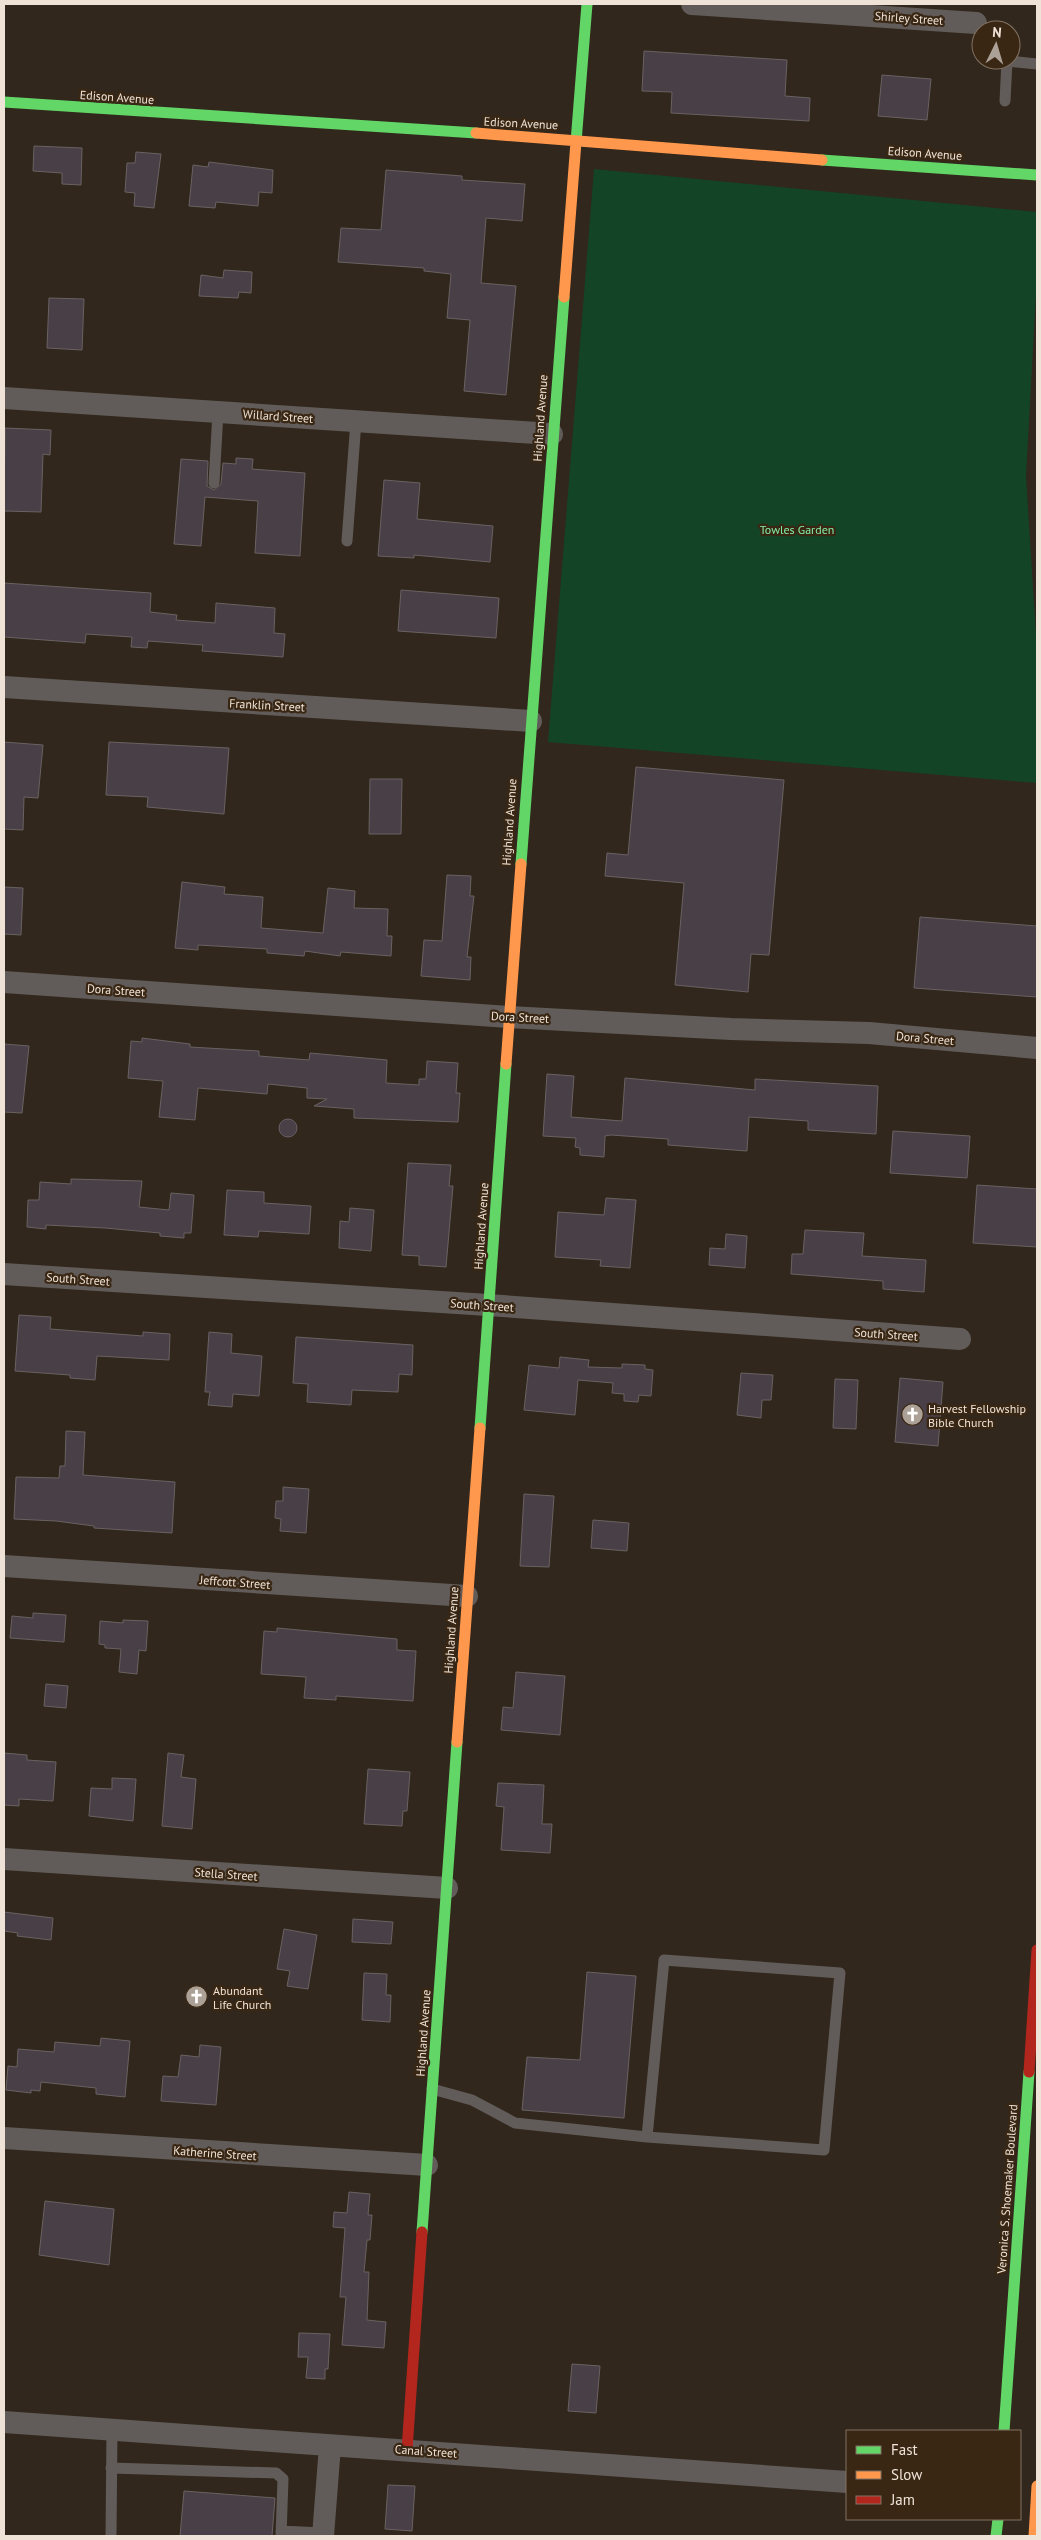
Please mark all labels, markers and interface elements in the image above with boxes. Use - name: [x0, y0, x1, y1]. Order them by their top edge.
- street label: Shirley Street: [874, 8, 944, 28]
- north arrow: [971, 20, 1021, 70]
- text: N: [992, 23, 1003, 41]
- street label: Edison Avenue: [79, 87, 155, 107]
- street label: Edison Avenue: [483, 114, 559, 132]
- street label: Edison Avenue: [887, 143, 963, 163]
- street label: Highland Avenue: [529, 374, 551, 462]
- street label: Willard Street: [242, 406, 314, 426]
- park label: Towles Garden: [760, 522, 834, 537]
- street label: Franklin Street: [229, 696, 305, 714]
- street label: Highland Avenue: [498, 778, 520, 866]
- street label: Dora Street: [86, 980, 146, 1000]
- street label: Dora Street: [491, 1008, 549, 1026]
- street label: Dora Street: [895, 1028, 955, 1048]
- street label: Highland Avenue: [470, 1182, 492, 1270]
- street label: South Street: [46, 1269, 110, 1289]
- street label: South Street: [450, 1295, 514, 1315]
- street label: South Street: [854, 1324, 918, 1344]
- place label: Harvest Fellowship Bible Church: [928, 1401, 1026, 1430]
- church icon: Harvest Fellowship Bible Church: [900, 1403, 924, 1427]
- street label: Jeffcott Street: [198, 1572, 271, 1592]
- street label: Highland Avenue: [440, 1586, 462, 1674]
- street label: Stella Street: [194, 1864, 258, 1884]
- place label: Abundant Life Church: [213, 1983, 271, 2012]
- church icon: Abundant Life Church: [185, 1985, 209, 2009]
- street label: Highland Avenue: [412, 1989, 434, 2077]
- street label: Veronica S. Shoemaker Boulevard: [994, 2104, 1020, 2275]
- street label: Katherine Street: [173, 2143, 257, 2163]
- legend: [846, 2430, 1021, 2520]
- text: Fast: [891, 2440, 918, 2459]
- street label: Canal Street: [394, 2441, 458, 2461]
- text: Slow: [891, 2465, 922, 2484]
- text: Jam: [890, 2490, 915, 2509]

